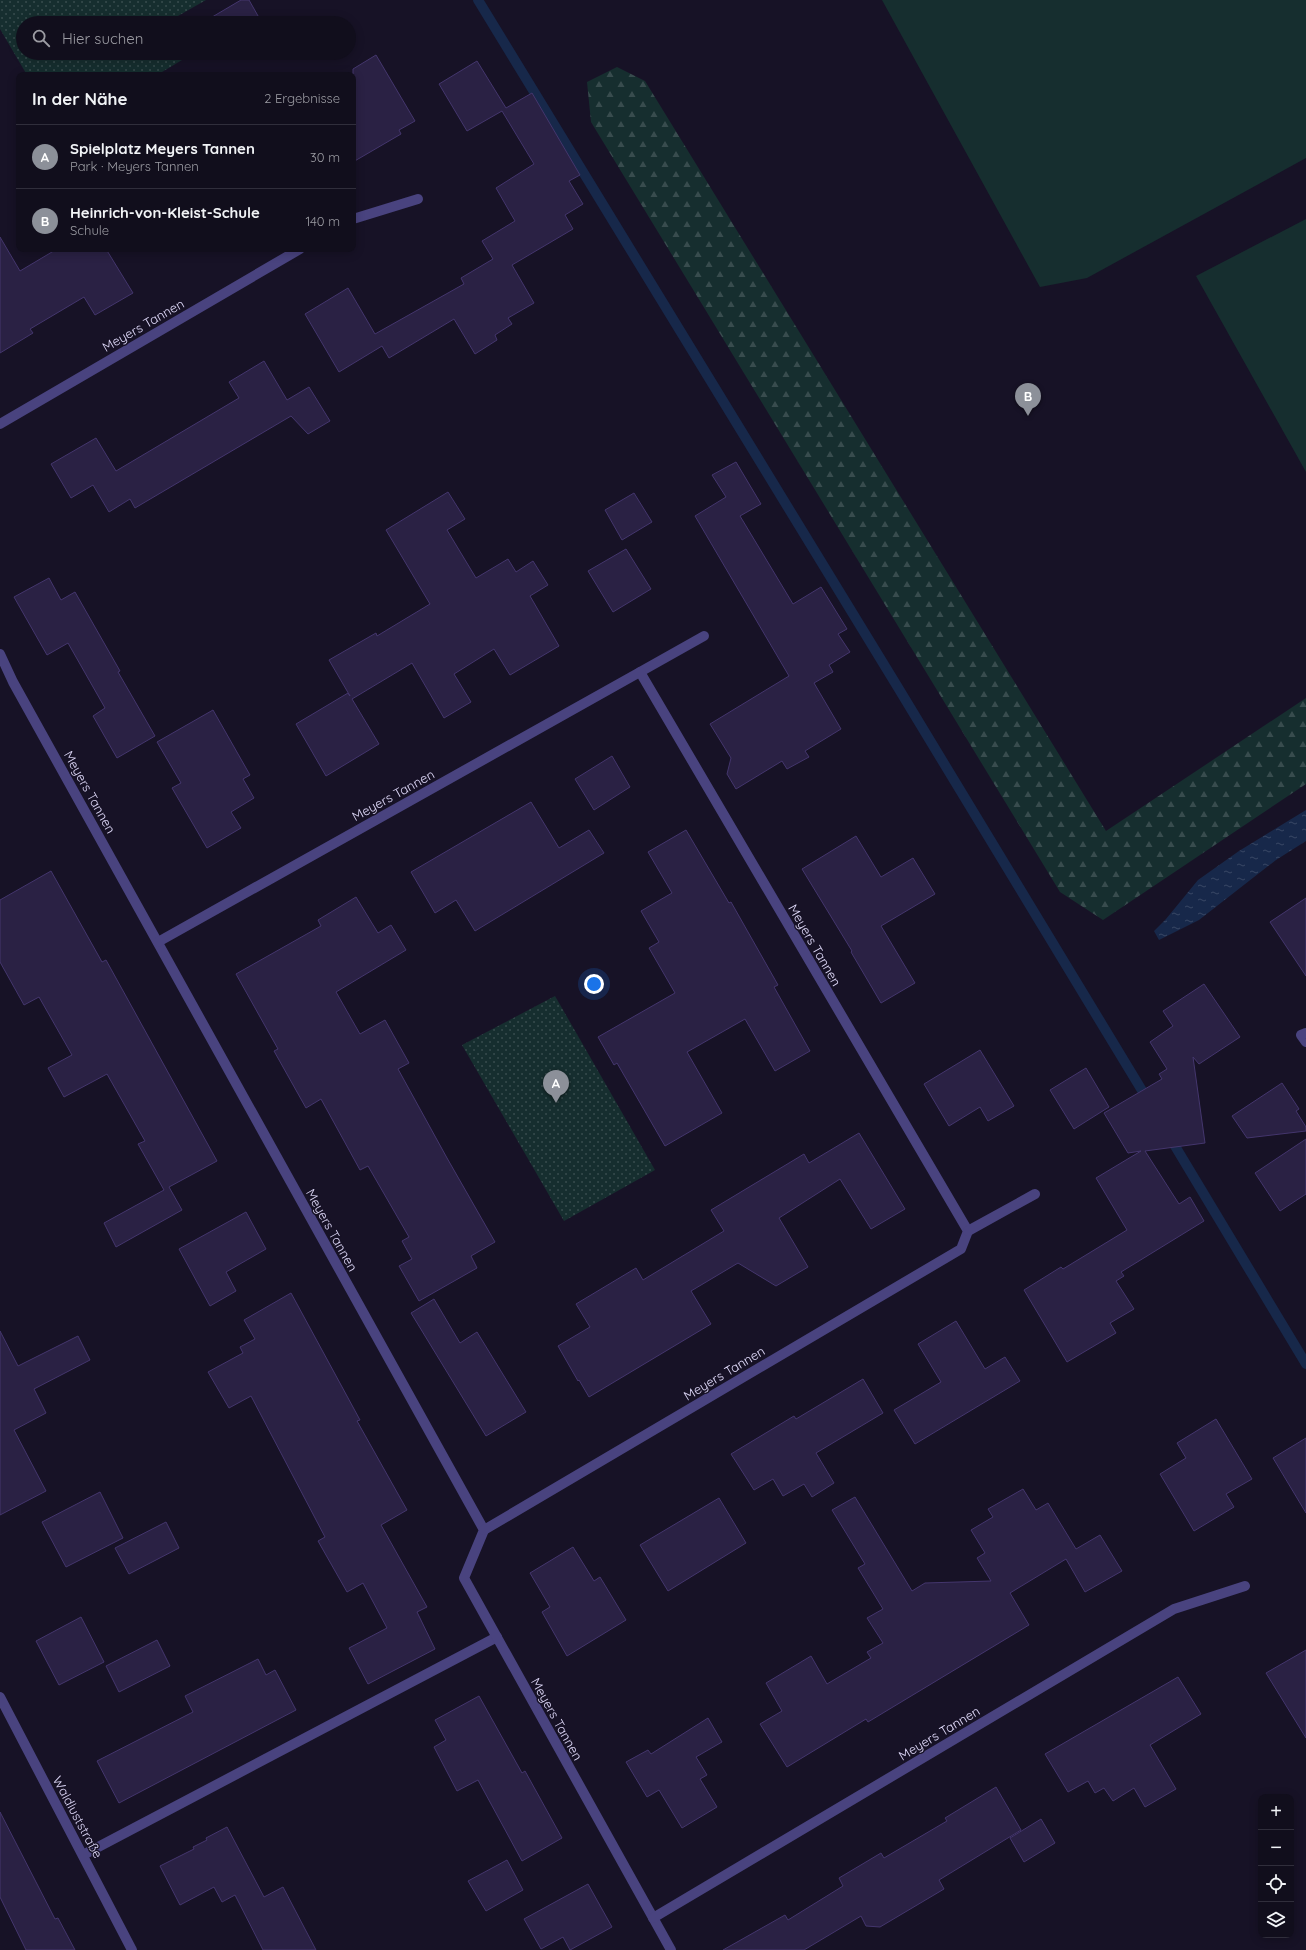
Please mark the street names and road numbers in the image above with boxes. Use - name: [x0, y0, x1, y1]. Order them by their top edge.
- street label: Meyers Tannen: [99, 295, 187, 355]
- street label: Meyers Tannen: [61, 748, 119, 836]
- street label: Meyers Tannen: [349, 766, 437, 824]
- street label: Meyers Tannen: [785, 901, 845, 989]
- street label: Meyers Tannen: [303, 1186, 361, 1274]
- street label: Meyers Tannen: [681, 1343, 767, 1403]
- street label: Meyers Tannen: [528, 1675, 586, 1763]
- street label: Meyers Tannen: [896, 1703, 982, 1763]
- street label: Waldluststraße: [50, 1773, 106, 1861]

